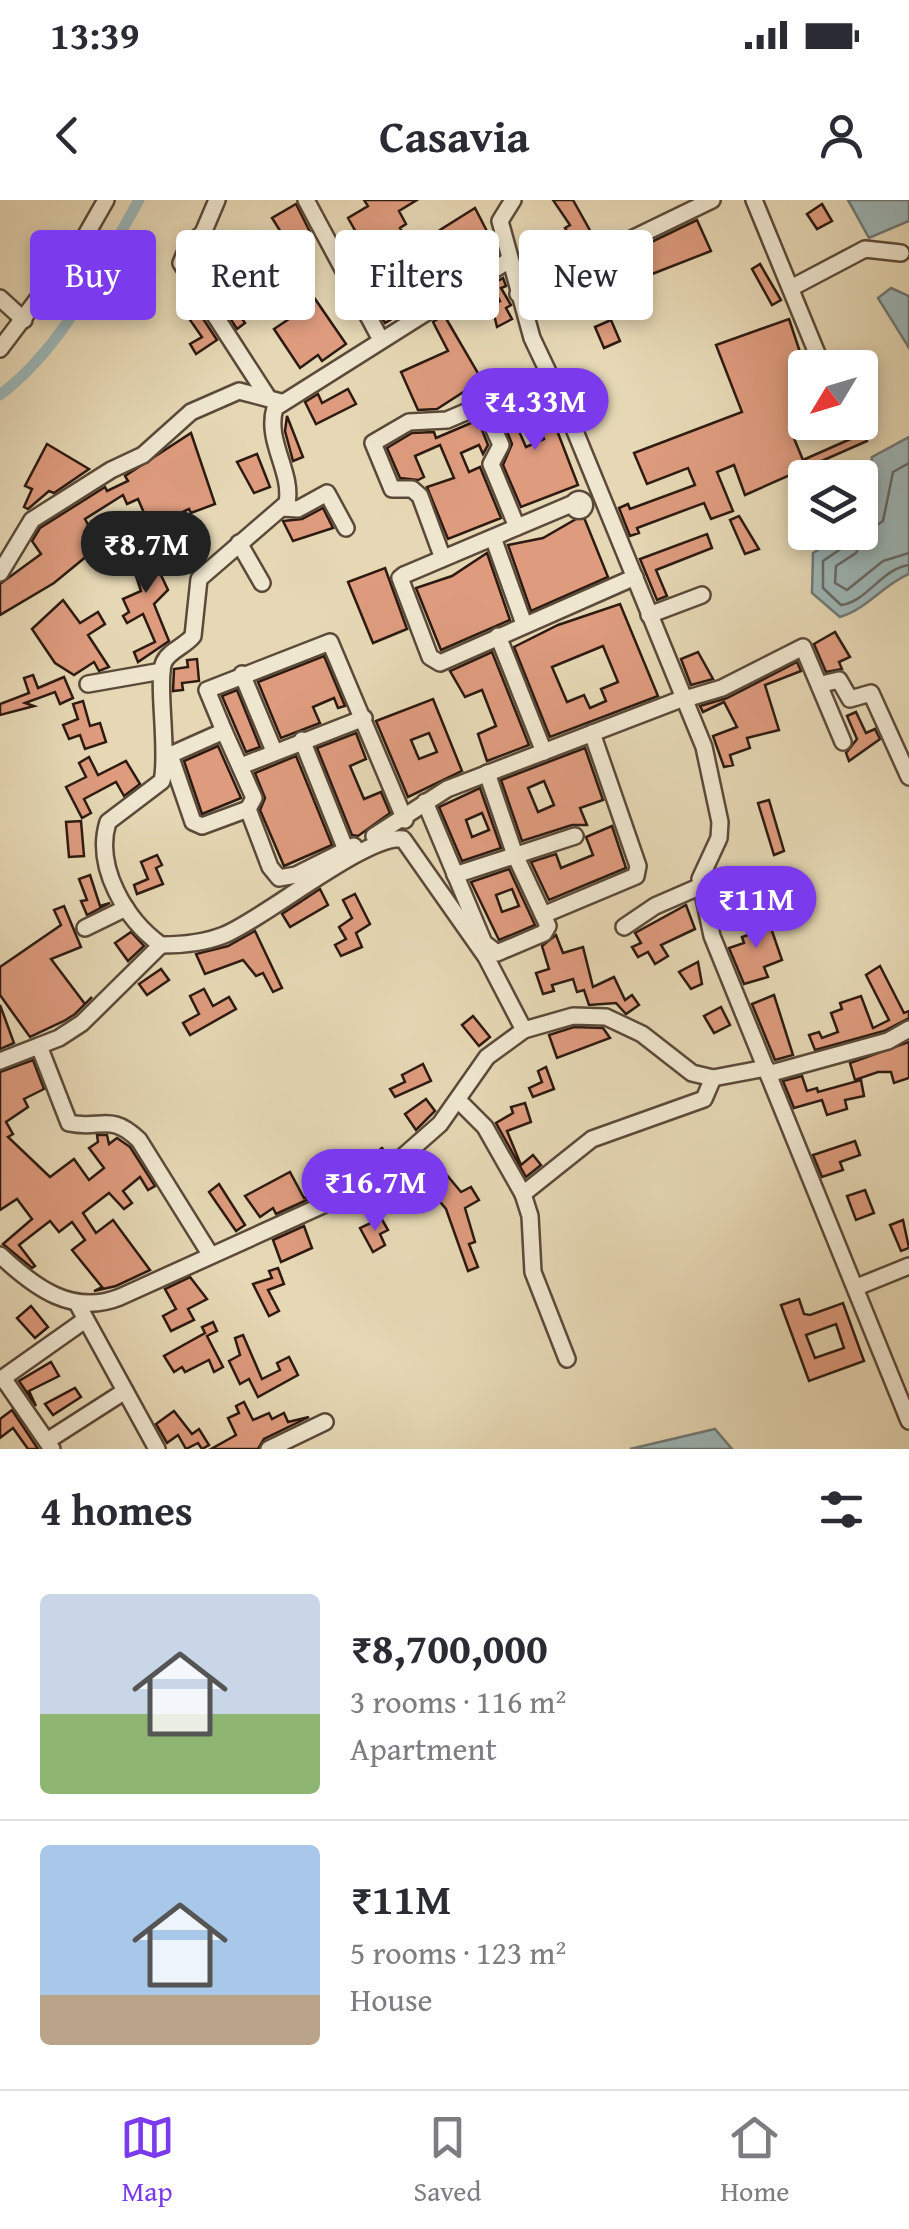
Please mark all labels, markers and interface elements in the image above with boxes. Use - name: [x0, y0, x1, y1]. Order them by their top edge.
- text: 13:39: [50, 7, 140, 63]
- text: Casavia: [379, 103, 530, 168]
- icon: back: [40, 108, 95, 163]
- icon: person: [814, 108, 869, 163]
- chip: Buy: [30, 230, 156, 320]
- chip: Rent: [176, 230, 315, 320]
- chip: Filters: [335, 230, 499, 320]
- chip: New: [519, 230, 653, 320]
- north arrow: [788, 350, 878, 440]
- map controls: [788, 350, 878, 550]
- pin: ₹4.33M: [454, 368, 616, 453]
- text: ₹4.33M: [484, 377, 586, 424]
- button: layers: [788, 460, 878, 550]
- pin: ₹8.7M: [76, 511, 216, 596]
- text: ₹8.7M: [103, 520, 189, 567]
- pin: ₹11M: [697, 866, 815, 951]
- text: ₹11M: [717, 875, 795, 922]
- pin: ₹16.7M: [294, 1149, 456, 1234]
- text: ₹16.7M: [324, 1158, 426, 1205]
- text: 4 homes: [40, 1479, 193, 1540]
- icon: filters: [814, 1482, 869, 1537]
- text: ₹8,700,000: [350, 1617, 548, 1678]
- icon: home: [120, 1634, 240, 1754]
- text: 3 rooms · 116 m²: [350, 1678, 566, 1725]
- text: Apartment: [350, 1725, 497, 1772]
- text: ₹11M: [350, 1868, 451, 1929]
- icon: home: [120, 1885, 240, 2005]
- text: 5 rooms · 123 m²: [350, 1929, 566, 1976]
- text: House: [350, 1976, 433, 2023]
- tab: Map: [120, 2110, 175, 2211]
- tab: Saved: [414, 2110, 481, 2211]
- tab: Home: [721, 2110, 789, 2211]

